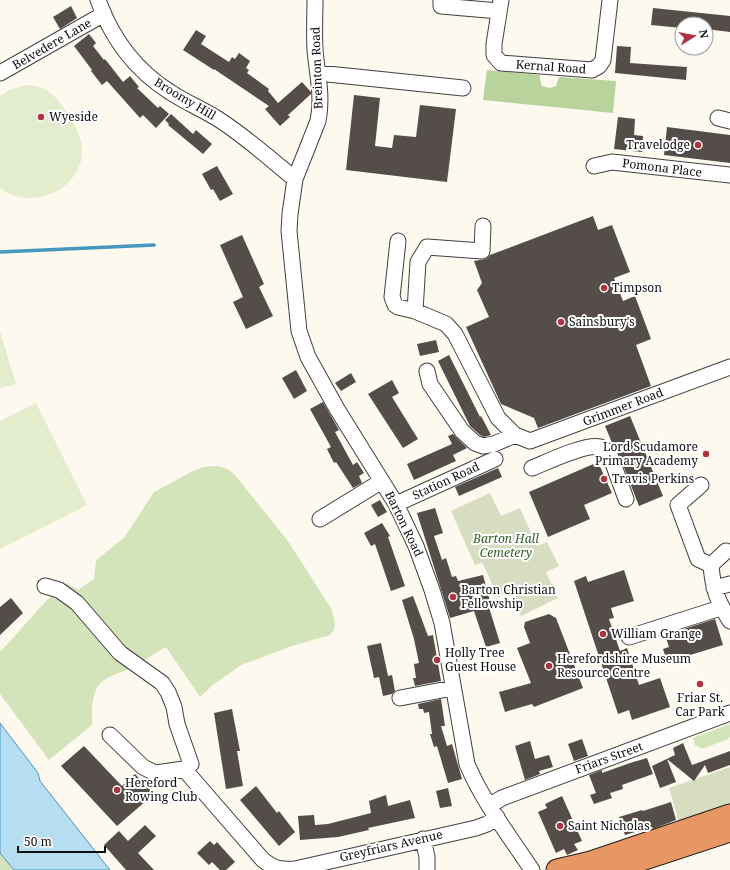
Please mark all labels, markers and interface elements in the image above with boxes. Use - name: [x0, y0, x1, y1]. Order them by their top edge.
- street label: Belvedere Lane: [9, 14, 94, 73]
- north arrow: [674, 16, 714, 56]
- street label: Breinton Road: [307, 26, 326, 110]
- text: N: [696, 28, 713, 40]
- street label: Kernal Road: [515, 56, 587, 77]
- street label: Broomy Hill: [151, 73, 220, 124]
- place label: Wyeside: [49, 108, 98, 125]
- marker: Wyeside: [36, 112, 46, 122]
- place label: Travelodge: [626, 136, 690, 153]
- marker: Travelodge: [693, 140, 703, 150]
- street label: Pomona Place: [621, 154, 703, 181]
- place label: Timpson: [612, 279, 662, 296]
- marker: Timpson: [599, 283, 609, 293]
- place label: Sainsbury's: [569, 313, 635, 330]
- marker: Sainsbury's: [556, 317, 566, 327]
- street label: Grimmer Road: [580, 383, 666, 430]
- place label: Lord Scudamore Primary Academy: [595, 438, 698, 469]
- marker: Lord Scudamore Primary Academy: [701, 449, 711, 459]
- street label: Station Road: [409, 457, 483, 504]
- place label: Travis Perkins: [612, 470, 694, 487]
- marker: Travis Perkins: [599, 474, 609, 484]
- street label: Barton Road: [381, 488, 428, 560]
- park label: Barton Hall Cemetery: [472, 530, 539, 561]
- place label: Barton Christian Fellowship: [461, 581, 556, 612]
- marker: Barton Christian Fellowship: [448, 592, 458, 602]
- place label: William Grange: [611, 625, 701, 642]
- marker: William Grange: [598, 629, 608, 639]
- place label: Holly Tree Guest House: [445, 644, 516, 675]
- place label: Herefordshire Museum Resource Centre: [557, 650, 691, 681]
- marker: Holly Tree Guest House: [432, 655, 442, 665]
- marker: Herefordshire Museum Resource Centre: [544, 661, 554, 671]
- marker: Friar St. Car Park: [695, 679, 705, 689]
- place label: Friar St. Car Park: [675, 689, 726, 720]
- street label: Friars Street: [573, 737, 645, 778]
- place label: Hereford Rowing Club: [125, 774, 197, 805]
- marker: Hereford Rowing Club: [112, 785, 122, 795]
- place label: Saint Nicholas: [568, 817, 650, 834]
- marker: Saint Nicholas: [555, 821, 565, 831]
- street label: Greyfriars Avenue: [338, 825, 444, 866]
- scale bar: [18, 828, 105, 854]
- text: 50 m: [24, 833, 52, 850]

